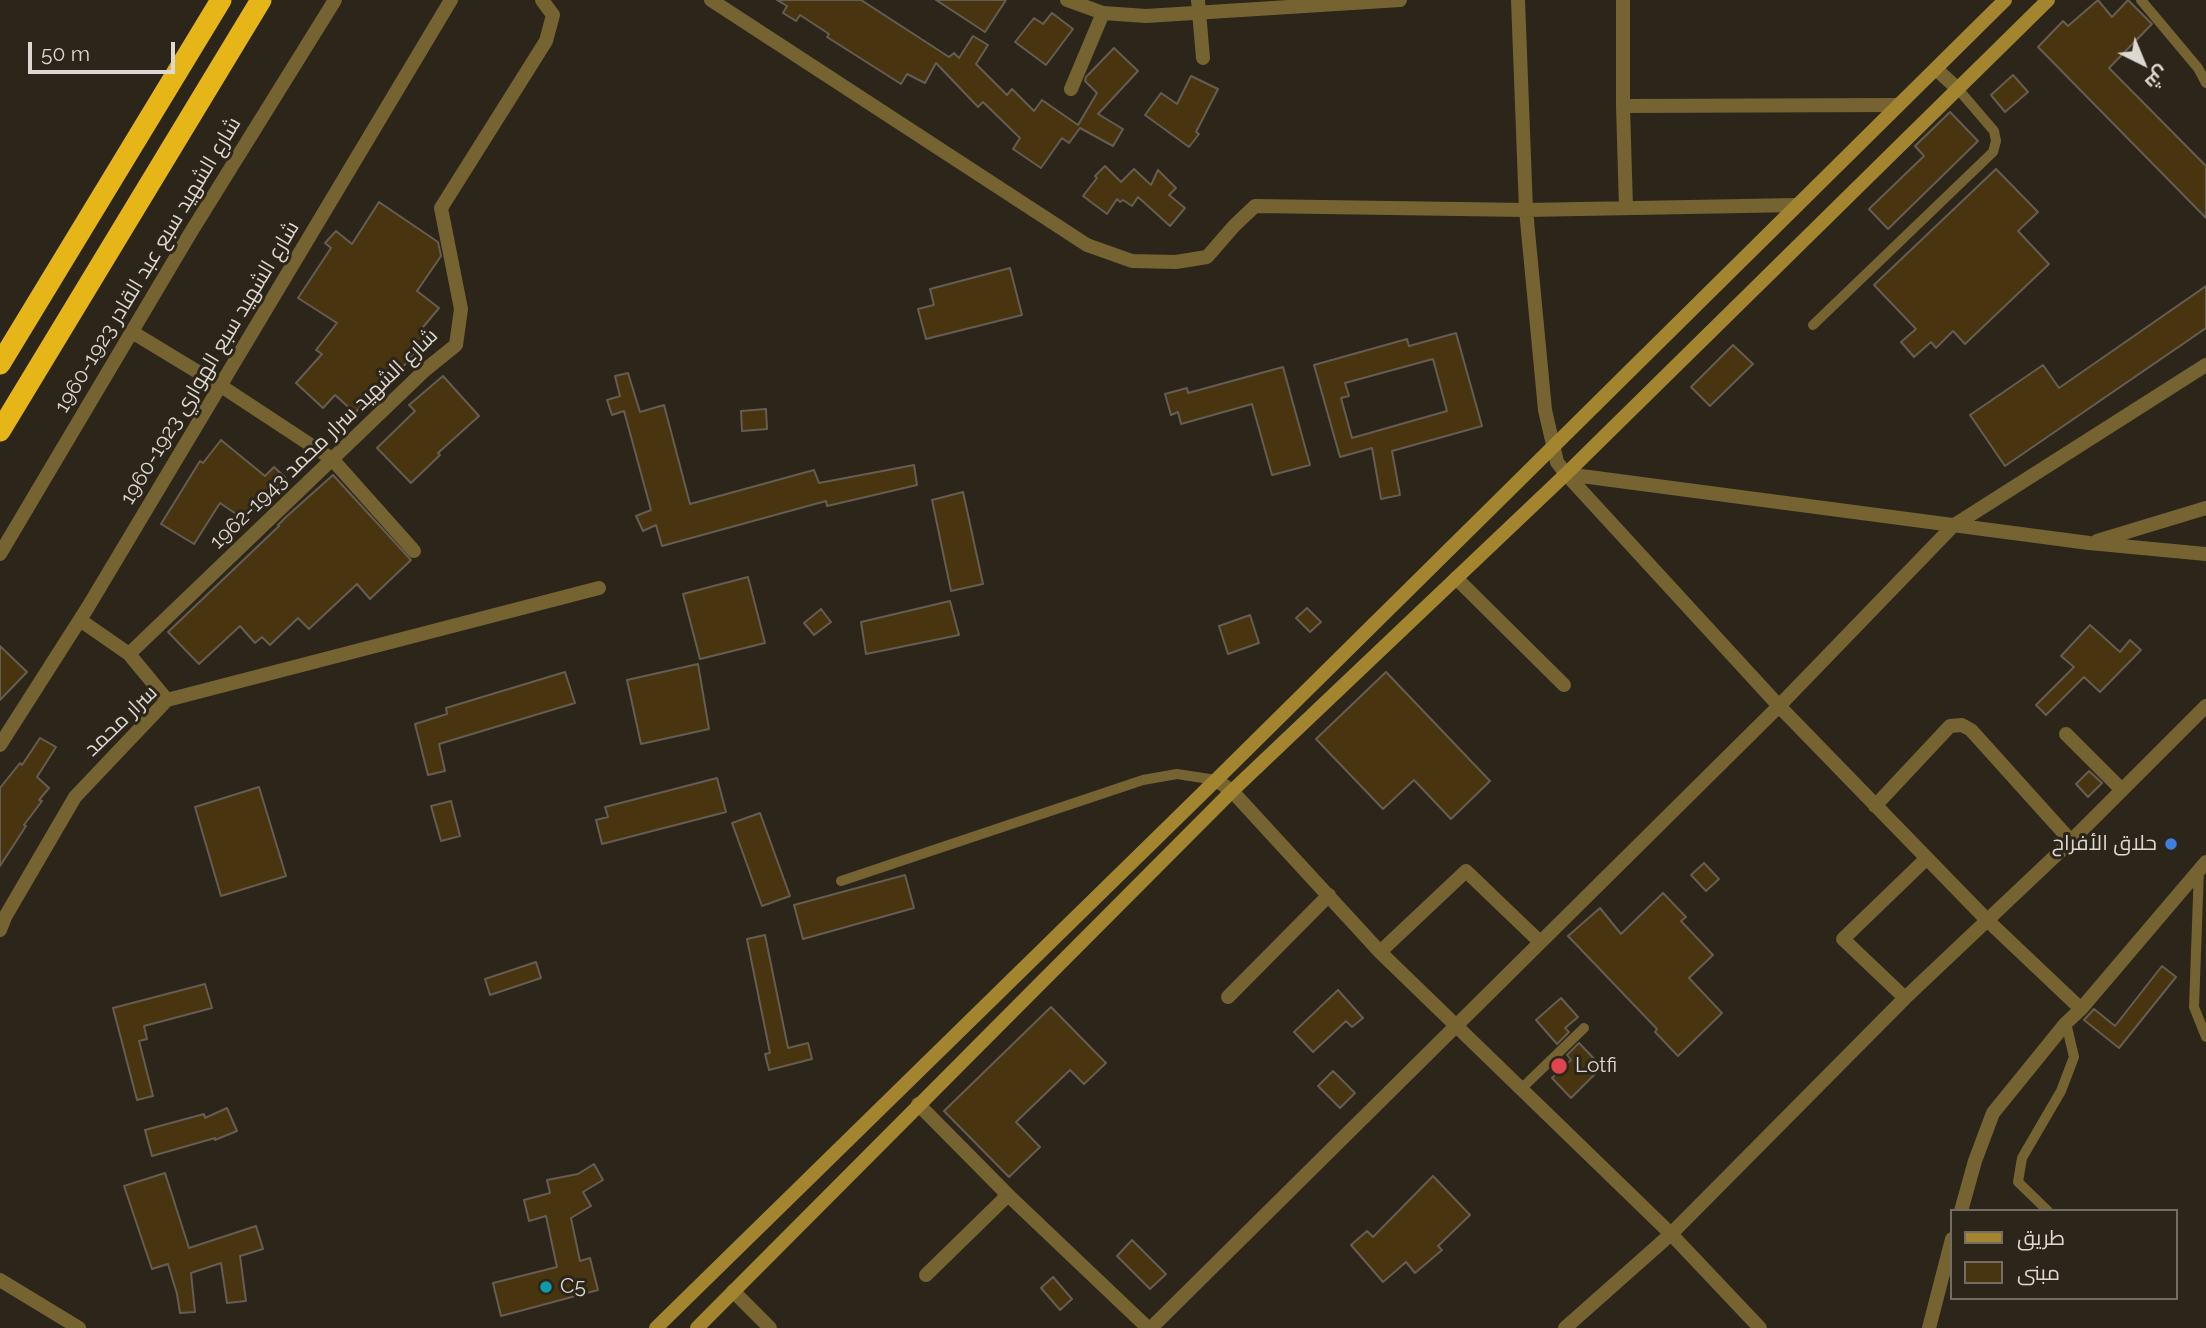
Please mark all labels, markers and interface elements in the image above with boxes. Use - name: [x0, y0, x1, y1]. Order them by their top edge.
- scale bar: [32, 28, 178, 72]
- north arrow: [2108, 28, 2178, 98]
- text: 50 m: [41, 41, 90, 66]
- text: ش: [2141, 62, 2174, 95]
- street label: شارع الشهيد سبع عبد القادر 1923-1960: [49, 113, 247, 417]
- street label: شارع الشهيد سبع الهواري 1923-1960: [115, 217, 305, 509]
- street label: شارع الشهيد سرار محمد 1943-1962: [205, 323, 443, 555]
- street label: سرار محمد: [79, 680, 163, 762]
- place label: حلاق الأفراح: [2052, 831, 2157, 857]
- marker: حلاق الأفراح: [2163, 836, 2179, 852]
- place label: Lotfi: [1575, 1053, 1617, 1079]
- marker: Lotfi: [1549, 1056, 1569, 1076]
- legend: [1951, 1209, 2178, 1300]
- text: طريق: [2017, 1225, 2065, 1250]
- text: مبنى: [2017, 1260, 2060, 1285]
- place label: C5: [560, 1274, 586, 1300]
- marker: C5: [538, 1279, 554, 1295]

